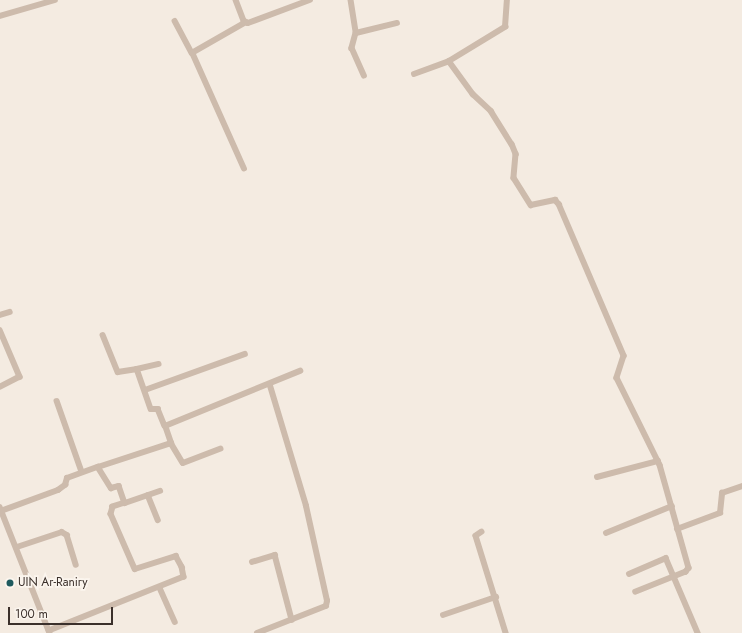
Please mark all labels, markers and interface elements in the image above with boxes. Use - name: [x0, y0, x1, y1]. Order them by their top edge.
- place label: UIN Ar-Raniry: [18, 576, 88, 590]
- marker: UIN Ar-Raniry: [5, 578, 15, 588]
- scale bar: [10, 599, 115, 625]
- text: 100 m: [15, 605, 48, 623]

